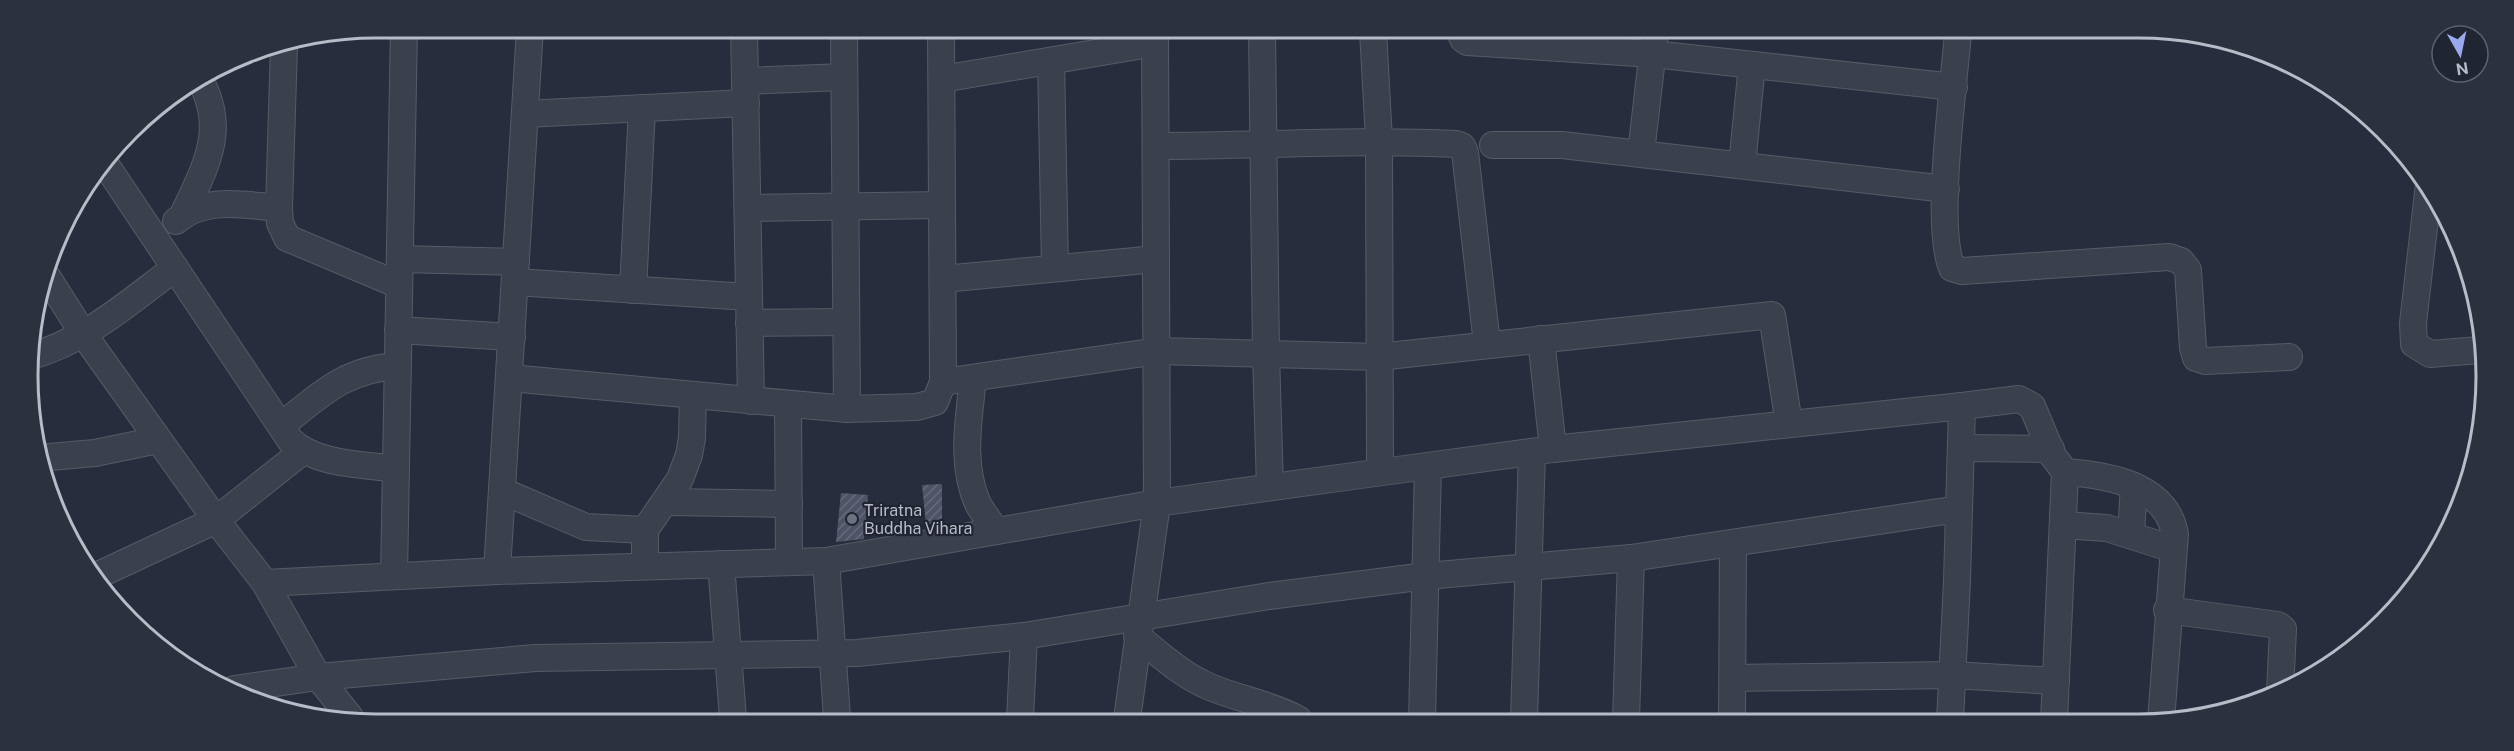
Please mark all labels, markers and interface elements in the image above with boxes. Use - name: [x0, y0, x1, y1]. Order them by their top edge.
- north arrow: [2430, 24, 2490, 84]
- text: N: [2455, 58, 2470, 79]
- place label: Triratna Buddha Vihara: [864, 501, 972, 538]
- marker: Triratna Buddha Vihara: [845, 512, 859, 526]

